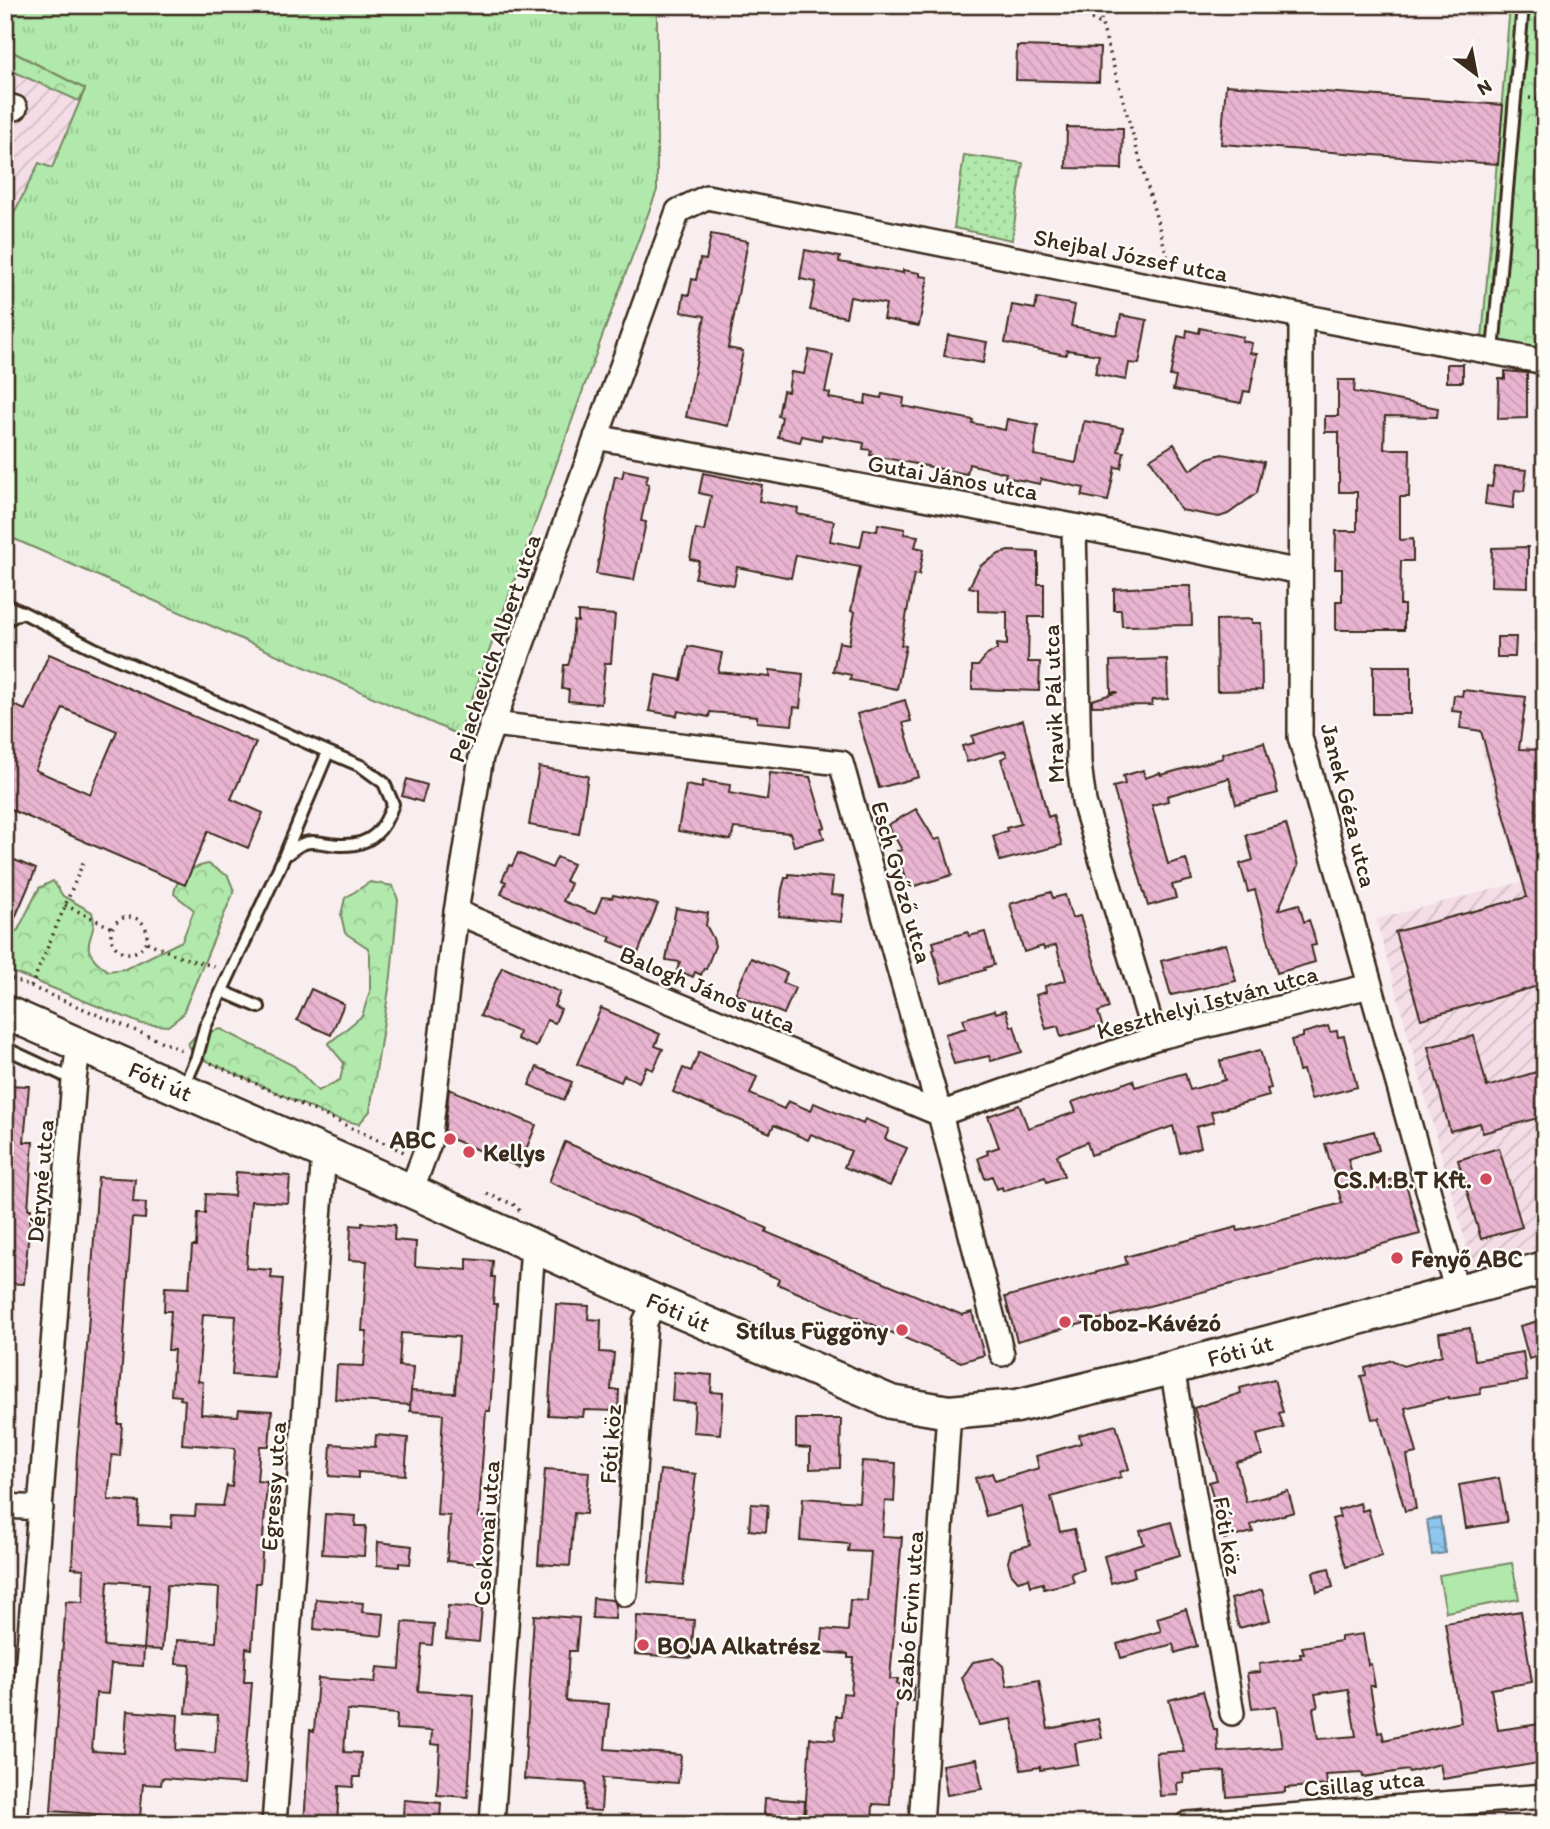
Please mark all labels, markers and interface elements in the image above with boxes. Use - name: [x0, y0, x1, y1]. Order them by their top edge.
- north arrow: [1442, 38, 1512, 108]
- text: N: [1473, 75, 1496, 101]
- street label: Shejbal József utca: [1031, 222, 1231, 288]
- street label: Gutai János utca: [866, 448, 1041, 506]
- street label: Pejachevich Albert utca: [441, 529, 547, 766]
- street label: Mravik Pál utca: [1036, 624, 1070, 784]
- street label: Janek Géza utca: [1315, 720, 1383, 890]
- street label: Esch Győző utca: [865, 798, 939, 967]
- street label: Balogh János utca: [615, 939, 801, 1039]
- street label: Keszthelyi István utca: [1093, 958, 1321, 1045]
- street label: Fóti út: [124, 1054, 197, 1107]
- street label: Déryné utca: [20, 1118, 60, 1244]
- place label: ABC: [389, 1125, 436, 1154]
- marker: ABC: [442, 1131, 458, 1147]
- place label: Kellys: [483, 1138, 546, 1168]
- marker: Kellys: [461, 1144, 477, 1160]
- place label: CS.M.B.T Kft.: [1333, 1165, 1472, 1194]
- marker: CS.M.B.T Kft.: [1478, 1171, 1494, 1187]
- place label: Fenyő ABC: [1411, 1244, 1523, 1274]
- marker: Fenyő ABC: [1389, 1250, 1405, 1266]
- street label: Fóti út: [642, 1285, 715, 1338]
- place label: Toboz-Kávézó: [1078, 1308, 1221, 1337]
- marker: Toboz-Kávézó: [1057, 1314, 1073, 1330]
- place label: Stílus Függöny: [736, 1316, 889, 1346]
- marker: Stílus Függöny: [894, 1322, 910, 1338]
- street label: Fóti út: [1204, 1327, 1276, 1372]
- street label: Fóti köz: [593, 1403, 627, 1485]
- street label: Egressy utca: [254, 1420, 292, 1552]
- street label: Csokonai utca: [466, 1459, 506, 1607]
- street label: Fóti köz: [1207, 1494, 1249, 1578]
- street label: Szabó Ervin utca: [889, 1529, 929, 1702]
- place label: BOJA Alkatrész: [657, 1631, 821, 1660]
- marker: BOJA Alkatrész: [635, 1637, 651, 1653]
- street label: Csillag utca: [1302, 1763, 1426, 1803]

